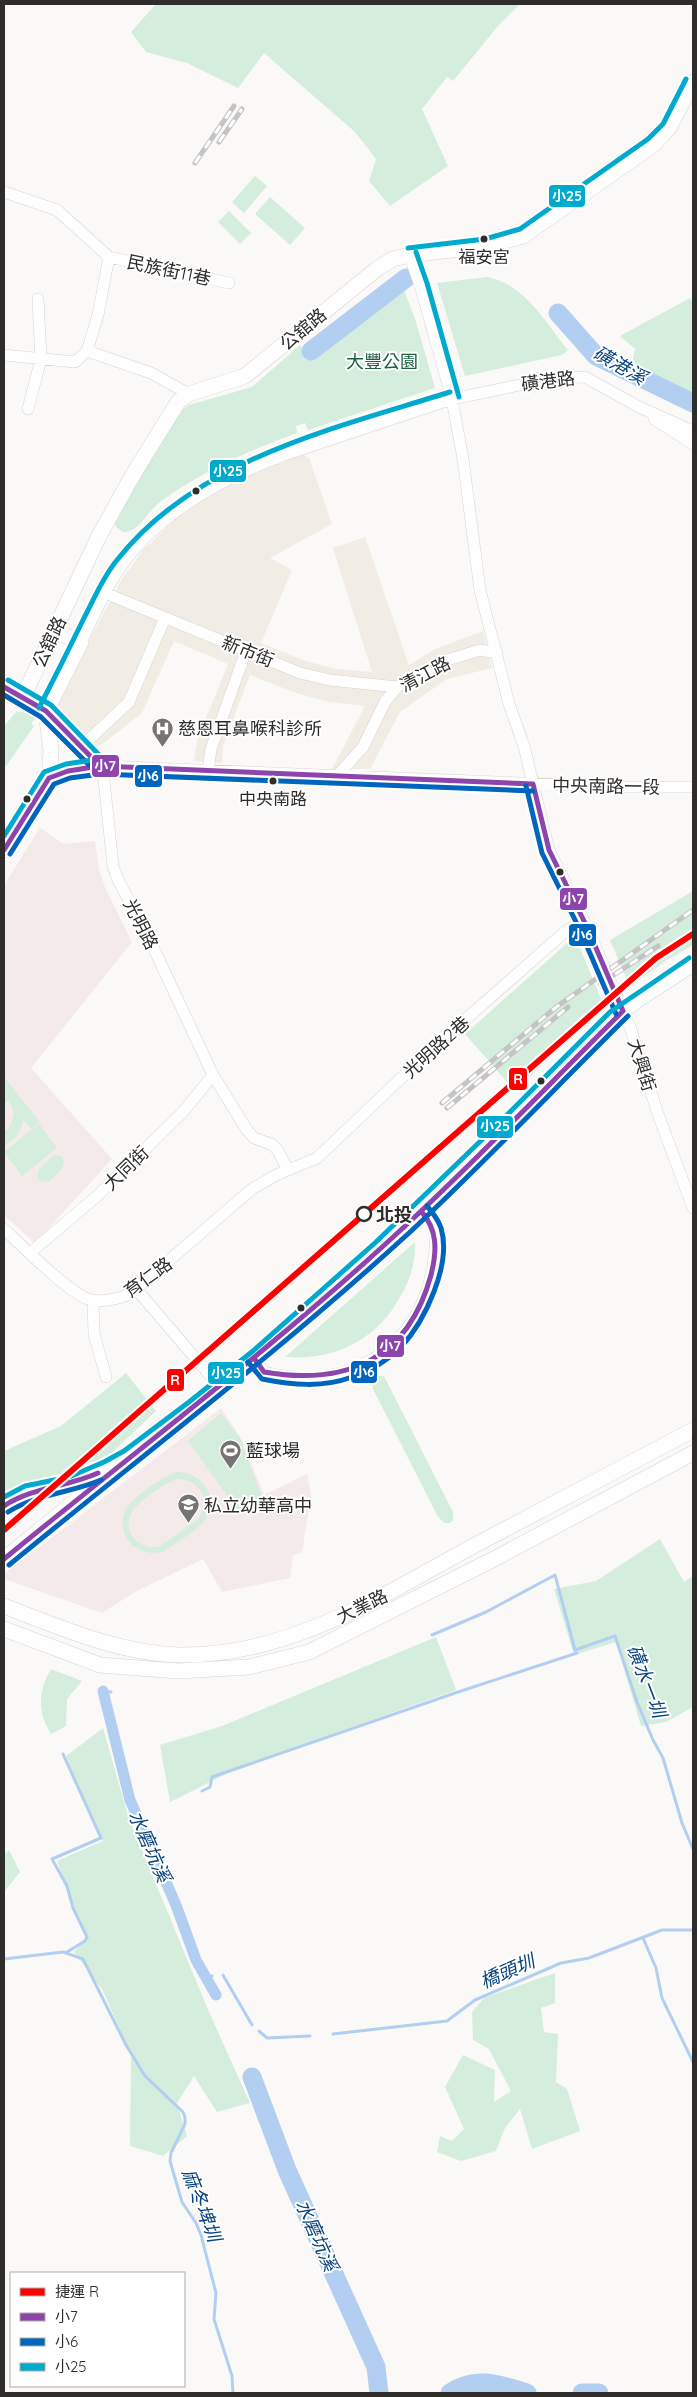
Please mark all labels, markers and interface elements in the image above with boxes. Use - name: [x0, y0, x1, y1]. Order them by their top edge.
- line badge: 小25: [548, 184, 586, 208]
- text: 小25: [552, 187, 582, 205]
- marker: 福安宮: [479, 234, 489, 244]
- place label: 福安宮: [459, 246, 510, 267]
- street label: 民族街11巷: [125, 250, 213, 290]
- street label: 公舘路: [275, 303, 331, 355]
- water label: 磺港溪: [589, 340, 653, 391]
- park label: 大豐公園: [346, 350, 418, 373]
- street label: 磺港路: [520, 366, 576, 396]
- line badge: 小25: [209, 459, 247, 483]
- text: 小25: [213, 462, 243, 480]
- unlabelled marker: [191, 486, 201, 496]
- street label: 公舘路: [27, 613, 71, 671]
- street label: 新市街: [219, 630, 277, 672]
- street label: 清江路: [396, 651, 454, 697]
- hospital icon: 慈恩耳鼻喉科診所: [150, 716, 174, 747]
- place label: 慈恩耳鼻喉科診所: [178, 717, 322, 740]
- line badge: 小7: [91, 754, 120, 778]
- text: 小7: [94, 757, 116, 775]
- line badge: 小6: [134, 764, 163, 788]
- text: 小6: [137, 767, 159, 785]
- street label: 中央南路一段: [552, 774, 660, 798]
- marker: 中央南路: [268, 776, 278, 786]
- place label: 中央南路: [239, 788, 307, 809]
- unlabelled marker: [22, 794, 32, 804]
- unlabelled marker: [555, 867, 565, 877]
- line badge: 小7: [559, 887, 588, 911]
- text: 小7: [562, 890, 584, 908]
- street label: 光明路: [118, 895, 164, 953]
- line badge: 小6: [568, 923, 597, 947]
- text: 小6: [571, 926, 593, 944]
- street label: 光明路2巷: [398, 1011, 474, 1083]
- street label: 大興街: [623, 1036, 661, 1094]
- line badge: R: [508, 1067, 528, 1091]
- text: R: [513, 1070, 523, 1088]
- unlabelled marker: [536, 1076, 546, 1086]
- line badge: 小25: [476, 1115, 514, 1139]
- text: 小25: [480, 1117, 510, 1135]
- street label: 大同街: [99, 1141, 153, 1195]
- place label: 北投: [376, 1203, 412, 1226]
- marker: 北投: [356, 1206, 372, 1222]
- street label: 育仁路: [119, 1252, 177, 1302]
- unlabelled marker: [296, 1303, 306, 1313]
- line badge: 小7: [376, 1334, 405, 1358]
- text: 小7: [379, 1337, 401, 1355]
- line badge: 小6: [350, 1360, 378, 1384]
- line badge: 小25: [207, 1361, 245, 1385]
- text: 小6: [353, 1363, 375, 1381]
- text: 小25: [211, 1364, 241, 1382]
- line badge: R: [166, 1368, 185, 1392]
- text: R: [170, 1371, 180, 1389]
- sports icon: 藍球場: [218, 1438, 242, 1469]
- place label: 藍球場: [246, 1439, 300, 1462]
- school or university icon: 私立幼華高中: [176, 1493, 200, 1524]
- place label: 私立幼華高中: [204, 1494, 312, 1517]
- street label: 大業路: [333, 1584, 391, 1628]
- water label: 磺水一圳: [622, 1641, 673, 1724]
- water label: 水磨坑溪: [124, 1806, 178, 1888]
- water label: 橋頭圳: [476, 1948, 541, 1993]
- water label: 麻冬埤圳: [177, 2165, 228, 2248]
- water label: 水磨坑溪: [291, 2195, 345, 2277]
- legend: [10, 2272, 185, 2387]
- text: 捷運 R: [55, 2282, 99, 2301]
- text: 小7: [55, 2307, 78, 2326]
- text: 小6: [55, 2332, 78, 2351]
- text: 小25: [55, 2357, 87, 2376]

